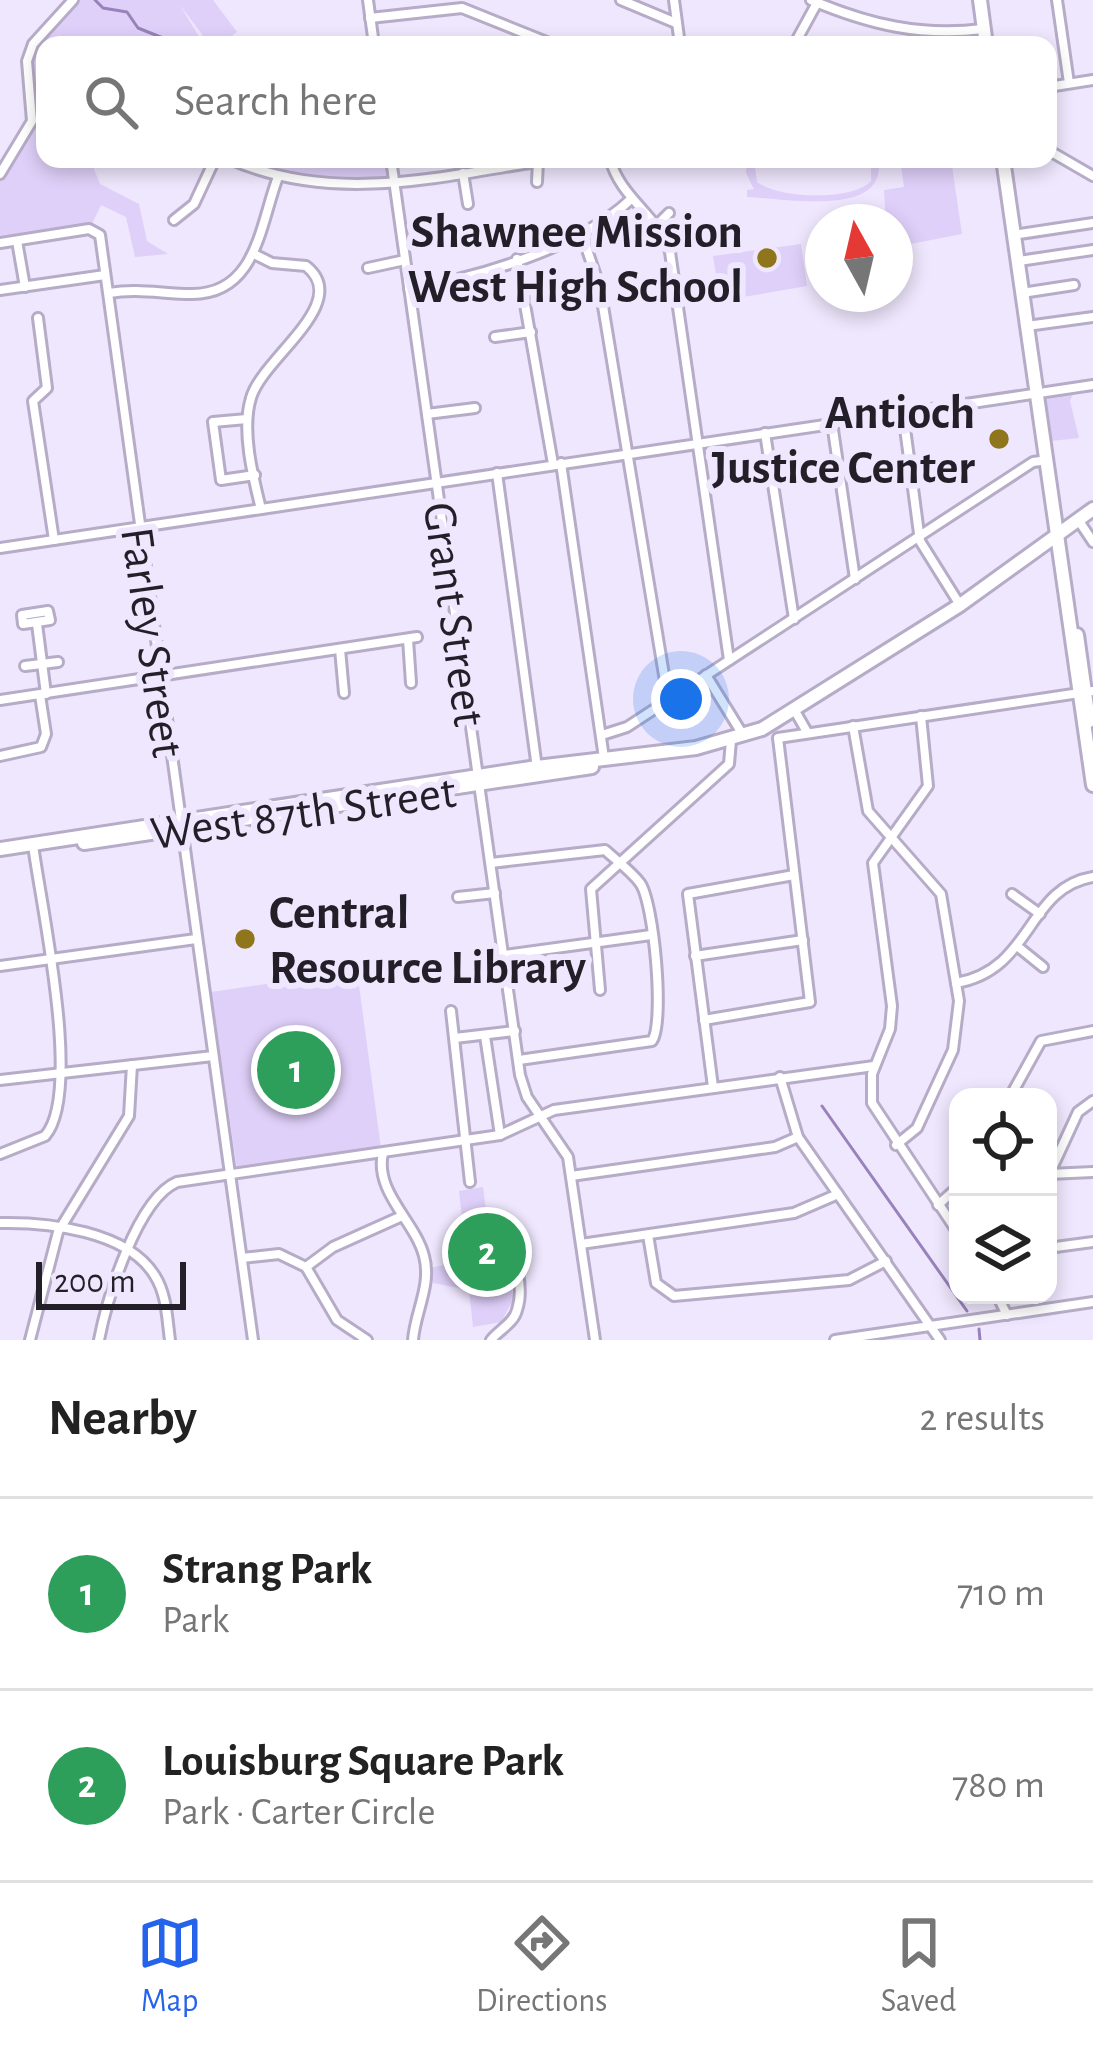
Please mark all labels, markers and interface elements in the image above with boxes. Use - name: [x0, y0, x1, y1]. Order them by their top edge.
- search box: [36, 36, 1057, 168]
- icon: search: [78, 69, 144, 135]
- text: Search here: [174, 79, 377, 124]
- north arrow: [805, 204, 913, 312]
- place label: Shawnee Mission West High School: [408, 209, 743, 312]
- marker: Shawnee Mission West High School: [754, 245, 780, 271]
- place label: Antioch Justice Center: [711, 390, 975, 493]
- marker: Antioch Justice Center: [986, 426, 1012, 452]
- street label: Grant Street: [414, 499, 492, 729]
- street label: Farley Street: [111, 524, 191, 761]
- your location: [651, 669, 711, 729]
- street label: West 87th Street: [148, 769, 459, 859]
- place label: Central Resource Library: [269, 890, 587, 993]
- marker: Central Resource Library: [232, 926, 258, 952]
- pin: 1: [257, 1025, 335, 1115]
- map controls: [949, 1088, 1057, 1304]
- button: locate: [949, 1088, 1057, 1196]
- button: layers: [949, 1196, 1057, 1304]
- pin: 2: [448, 1207, 526, 1297]
- scale bar: [36, 1256, 186, 1309]
- text: 200 m: [54, 1266, 136, 1299]
- text: Nearby: [48, 1393, 197, 1444]
- text: 2 results: [919, 1399, 1045, 1438]
- text: Strang Park: [162, 1547, 372, 1592]
- text: 1: [80, 1574, 94, 1613]
- text: 710 m: [957, 1574, 1045, 1613]
- text: Park: [162, 1601, 229, 1640]
- text: Louisburg Square Park: [162, 1739, 564, 1784]
- text: 2: [78, 1766, 96, 1805]
- text: 780 m: [952, 1766, 1045, 1805]
- text: Park · Carter Circle: [162, 1793, 435, 1832]
- tab: Map: [137, 1910, 203, 2022]
- tab: Directions: [476, 1910, 607, 2022]
- tab: Saved: [881, 1910, 956, 2022]

